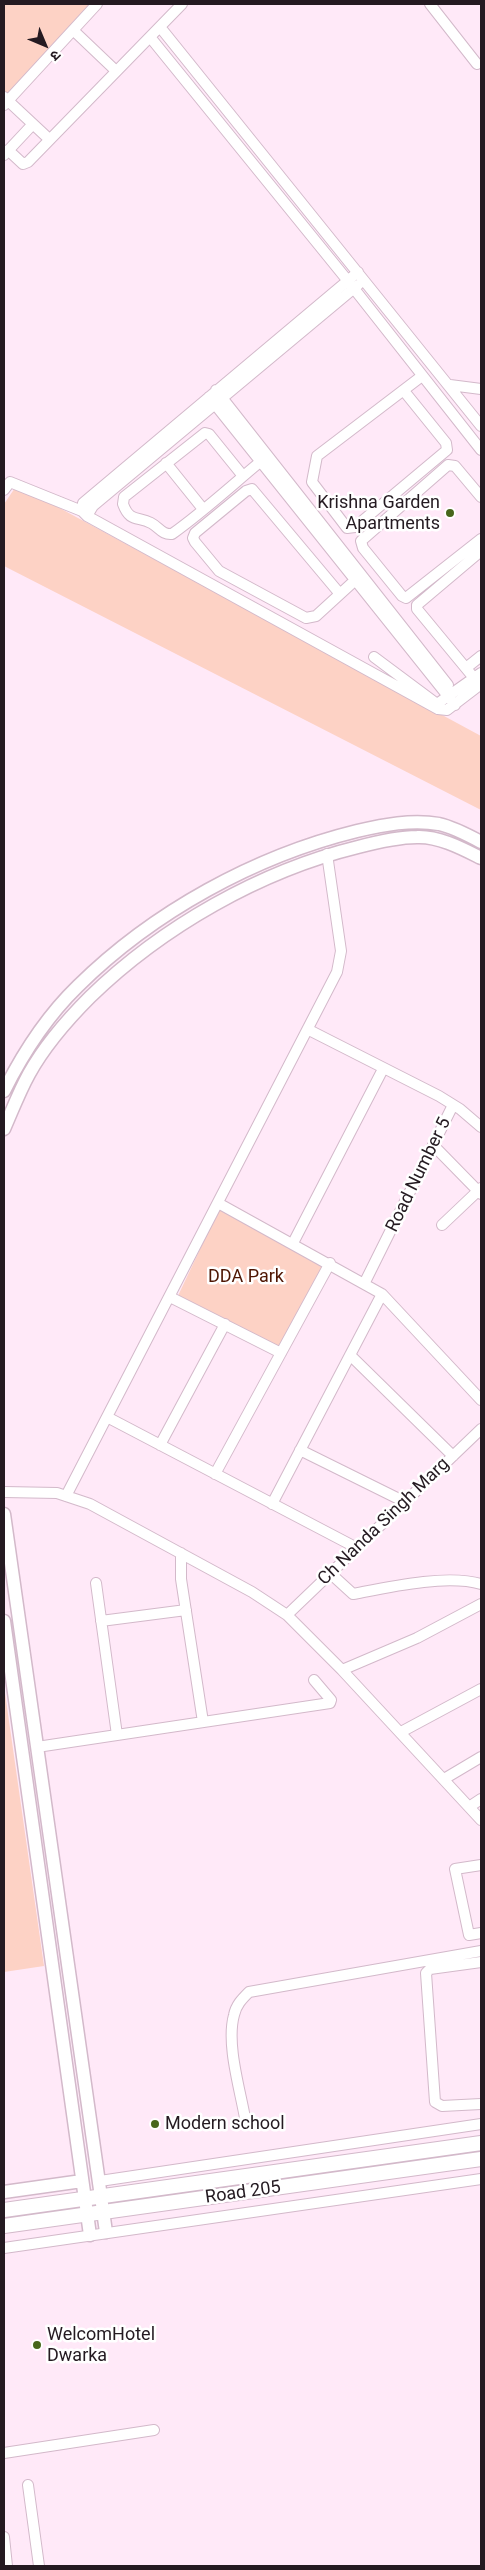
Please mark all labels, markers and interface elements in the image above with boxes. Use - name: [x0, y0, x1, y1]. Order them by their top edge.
- north arrow: [20, 20, 70, 70]
- text: उ: [47, 47, 64, 64]
- place label: Krishna Garden Apartments: [317, 492, 440, 534]
- marker: Krishna Garden Apartments: [444, 507, 456, 519]
- street label: Road Number 5: [382, 1114, 456, 1236]
- park label: DDA Park: [208, 1266, 284, 1288]
- street label: Ch Nanda Singh Marg: [314, 1454, 454, 1590]
- place label: Modern school: [165, 2113, 285, 2135]
- marker: Modern school: [149, 2118, 161, 2130]
- street label: Road 205: [204, 2177, 282, 2209]
- place label: WelcomHotel Dwarka: [47, 2324, 155, 2366]
- marker: WelcomHotel Dwarka: [31, 2339, 43, 2351]

